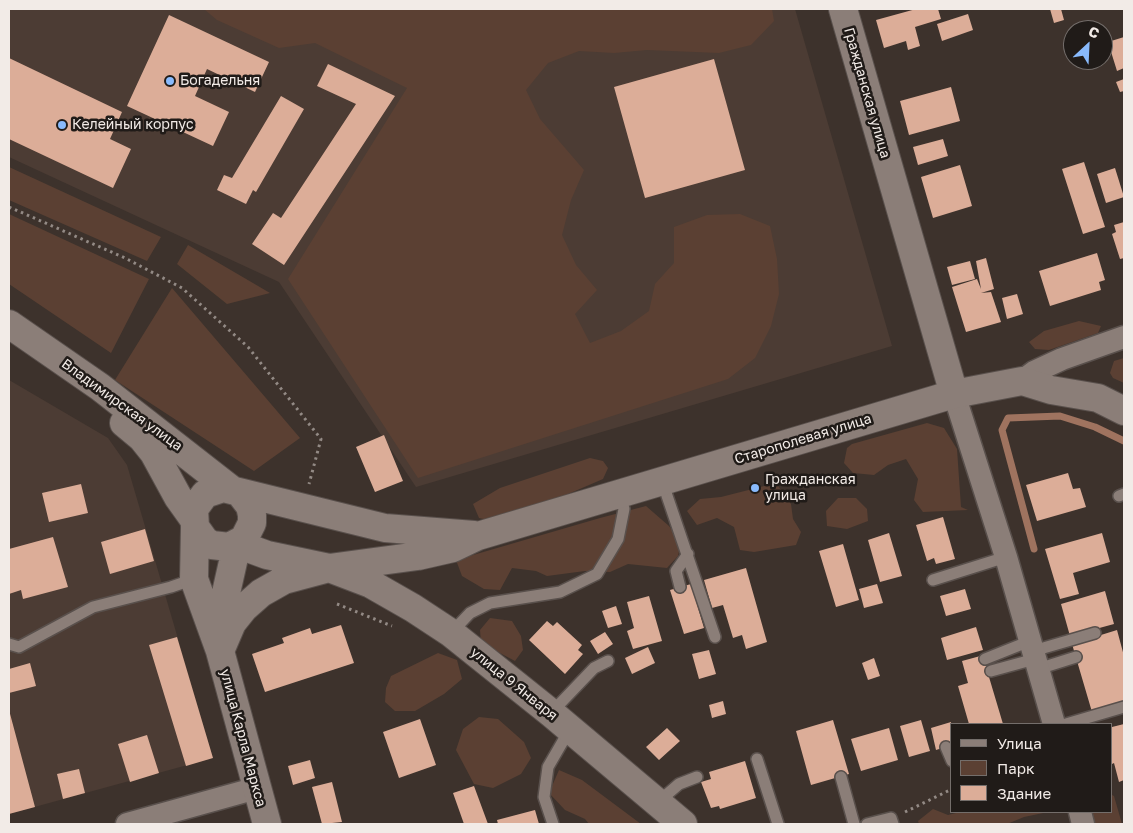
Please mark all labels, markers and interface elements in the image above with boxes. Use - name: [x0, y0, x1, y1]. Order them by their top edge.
- north arrow: [1063, 20, 1113, 70]
- text: С: [1086, 22, 1102, 42]
- street label: Гражданская улица: [840, 26, 894, 160]
- place label: Богадельня: [180, 73, 260, 89]
- marker: Богадельня: [164, 75, 176, 87]
- place label: Келейный корпус: [72, 117, 194, 133]
- marker: Келейный корпус: [56, 119, 68, 131]
- street label: Владимирская улица: [58, 355, 186, 455]
- street label: Старополевая улица: [732, 410, 874, 468]
- place label: Гражданская улица: [765, 472, 856, 504]
- marker: Гражданская улица: [749, 482, 761, 494]
- street label: улица 9 Января: [467, 644, 561, 724]
- street label: улица Карла Маркса: [217, 667, 269, 809]
- legend: [950, 723, 1113, 813]
- text: Улица: [997, 734, 1042, 752]
- text: Парк: [997, 759, 1035, 777]
- text: Здание: [997, 784, 1051, 802]

